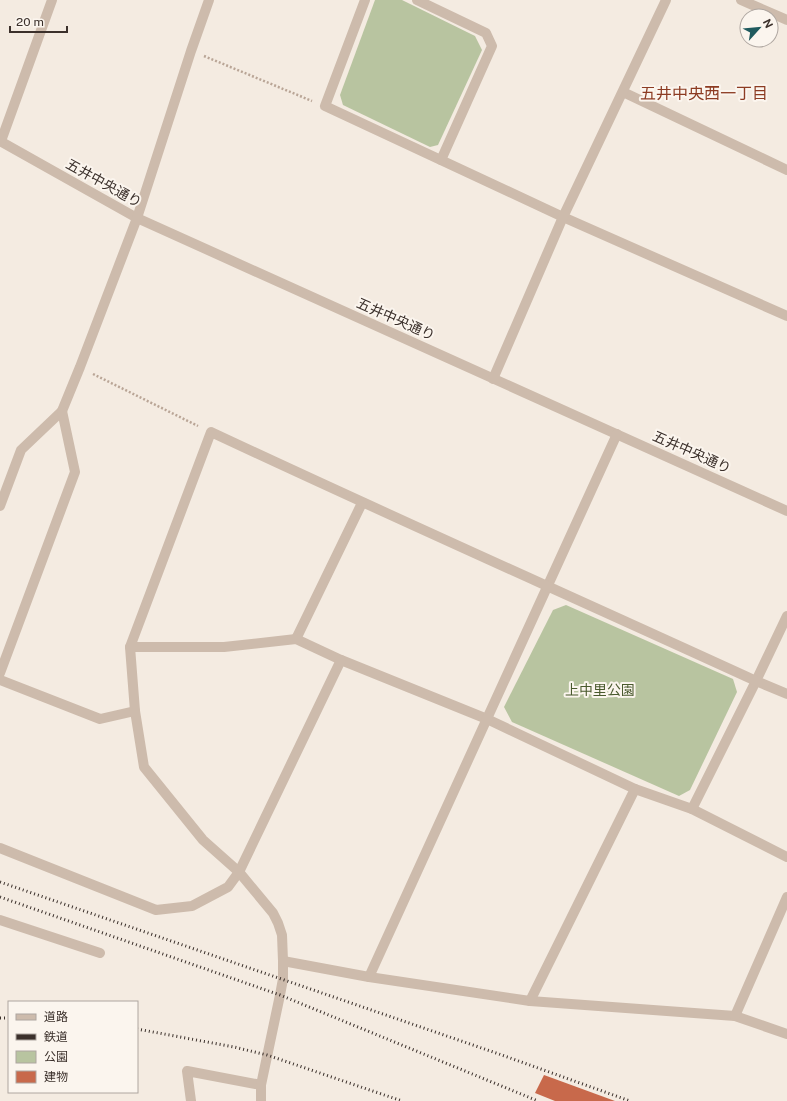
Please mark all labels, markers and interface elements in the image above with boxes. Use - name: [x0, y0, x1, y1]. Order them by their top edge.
- scale bar: [10, 8, 67, 34]
- north arrow: [739, 8, 779, 48]
- text: 20 m: [16, 15, 44, 29]
- text: N: [761, 17, 775, 30]
- district label: 五井中央西一丁目: [640, 84, 768, 103]
- street label: 五井中央通り: [63, 156, 145, 210]
- street label: 五井中央通り: [354, 295, 438, 343]
- street label: 五井中央通り: [650, 428, 734, 476]
- park label: 上中里公園: [565, 682, 635, 698]
- legend: [8, 1001, 138, 1093]
- text: 道路: [44, 1010, 68, 1024]
- text: 鉄道: [44, 1030, 68, 1044]
- text: 公園: [44, 1050, 68, 1064]
- text: 建物: [44, 1070, 68, 1084]

